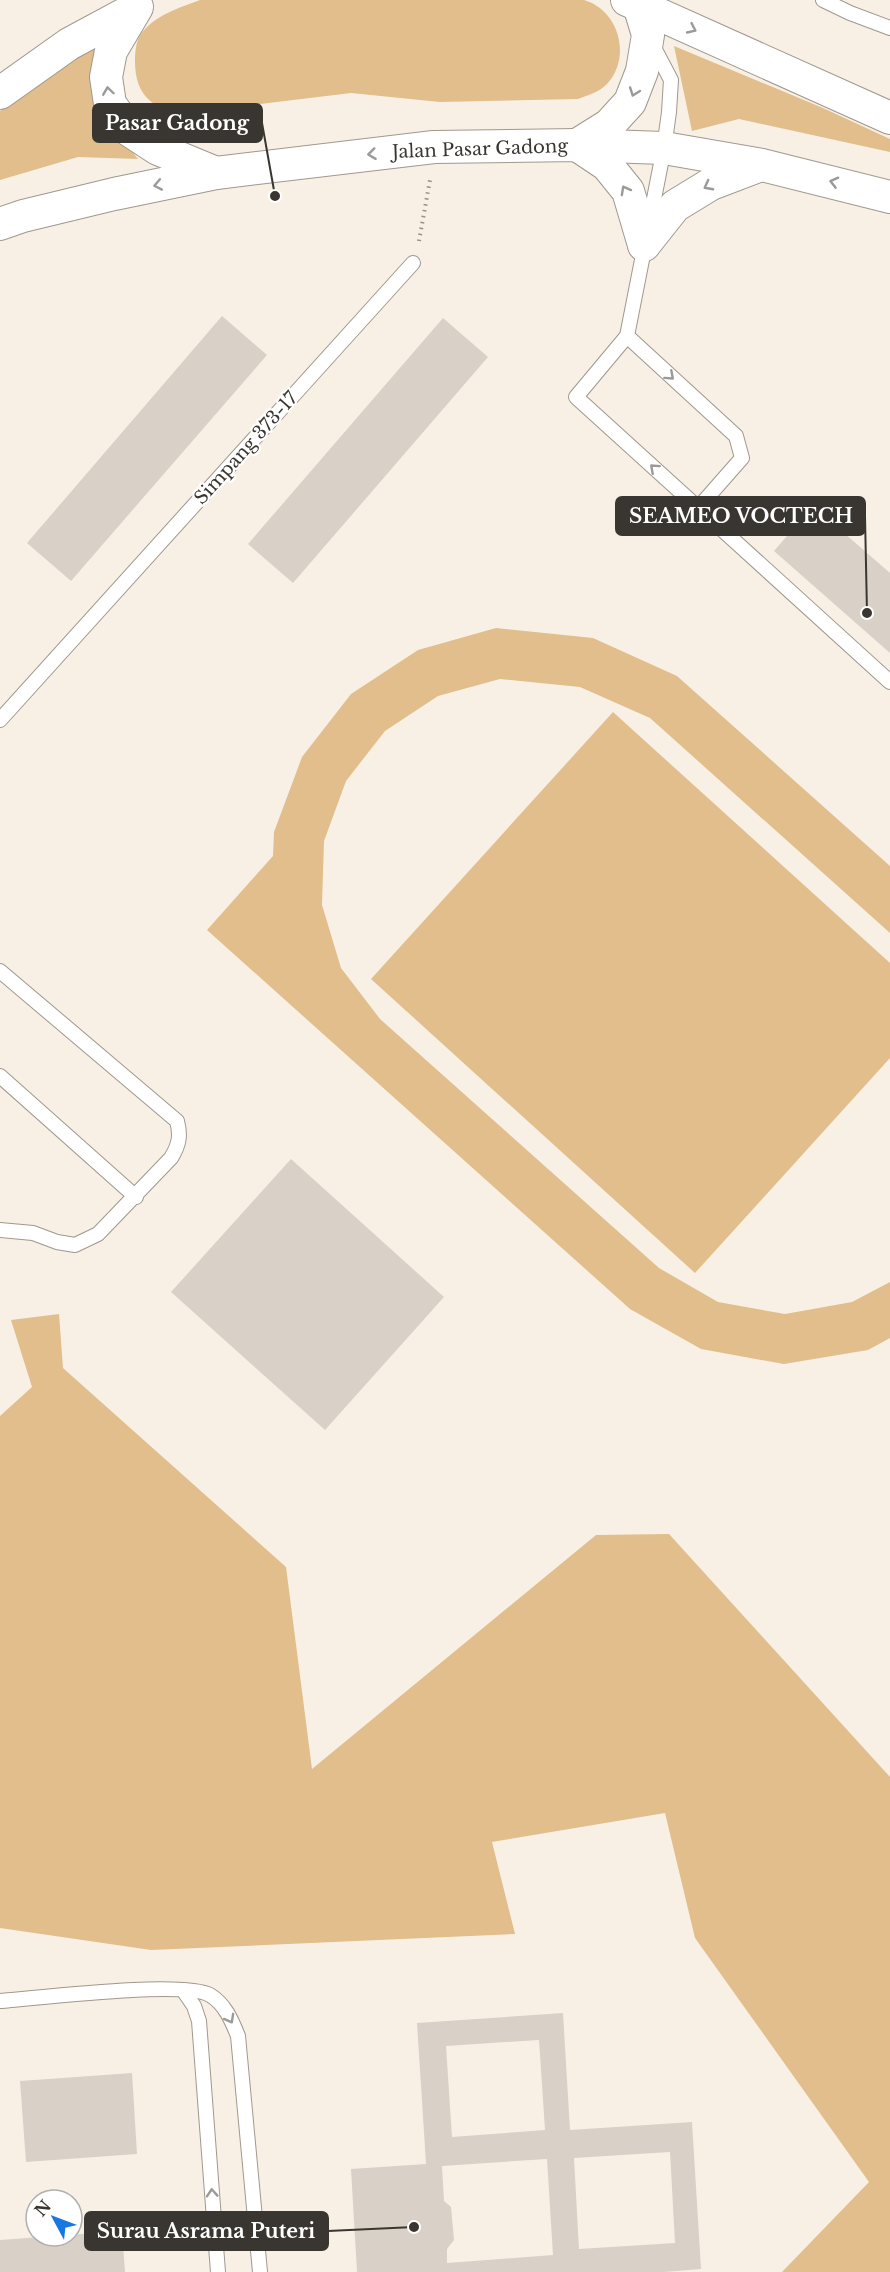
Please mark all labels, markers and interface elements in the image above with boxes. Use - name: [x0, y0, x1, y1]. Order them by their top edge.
- one-way arrow: [686, 22, 697, 34]
- one-way arrow: [629, 86, 642, 97]
- one-way arrow: [102, 87, 114, 96]
- callout: Pasar Gadong: [93, 104, 262, 142]
- text: Pasar Gadong: [105, 111, 250, 135]
- street label: Jalan Pasar Gadong: [390, 135, 569, 163]
- one-way arrow: [367, 147, 377, 159]
- one-way arrow: [829, 176, 839, 189]
- one-way arrow: [154, 178, 164, 191]
- one-way arrow: [703, 179, 714, 191]
- one-way arrow: [621, 186, 632, 196]
- one-way arrow: [663, 368, 674, 379]
- street label: Simpang 373-17: [190, 386, 303, 509]
- one-way arrow: [650, 464, 661, 475]
- callout: SEAMEO VOCTECH: [616, 497, 865, 535]
- text: SEAMEO VOCTECH: [629, 504, 853, 528]
- one-way arrow: [223, 2012, 234, 2023]
- north arrow: [24, 2188, 84, 2248]
- one-way arrow: [205, 2188, 218, 2197]
- text: N: [30, 2196, 55, 2220]
- callout: Surau Asrama Puteri: [85, 2212, 328, 2250]
- text: Surau Asrama Puteri: [97, 2219, 315, 2243]

